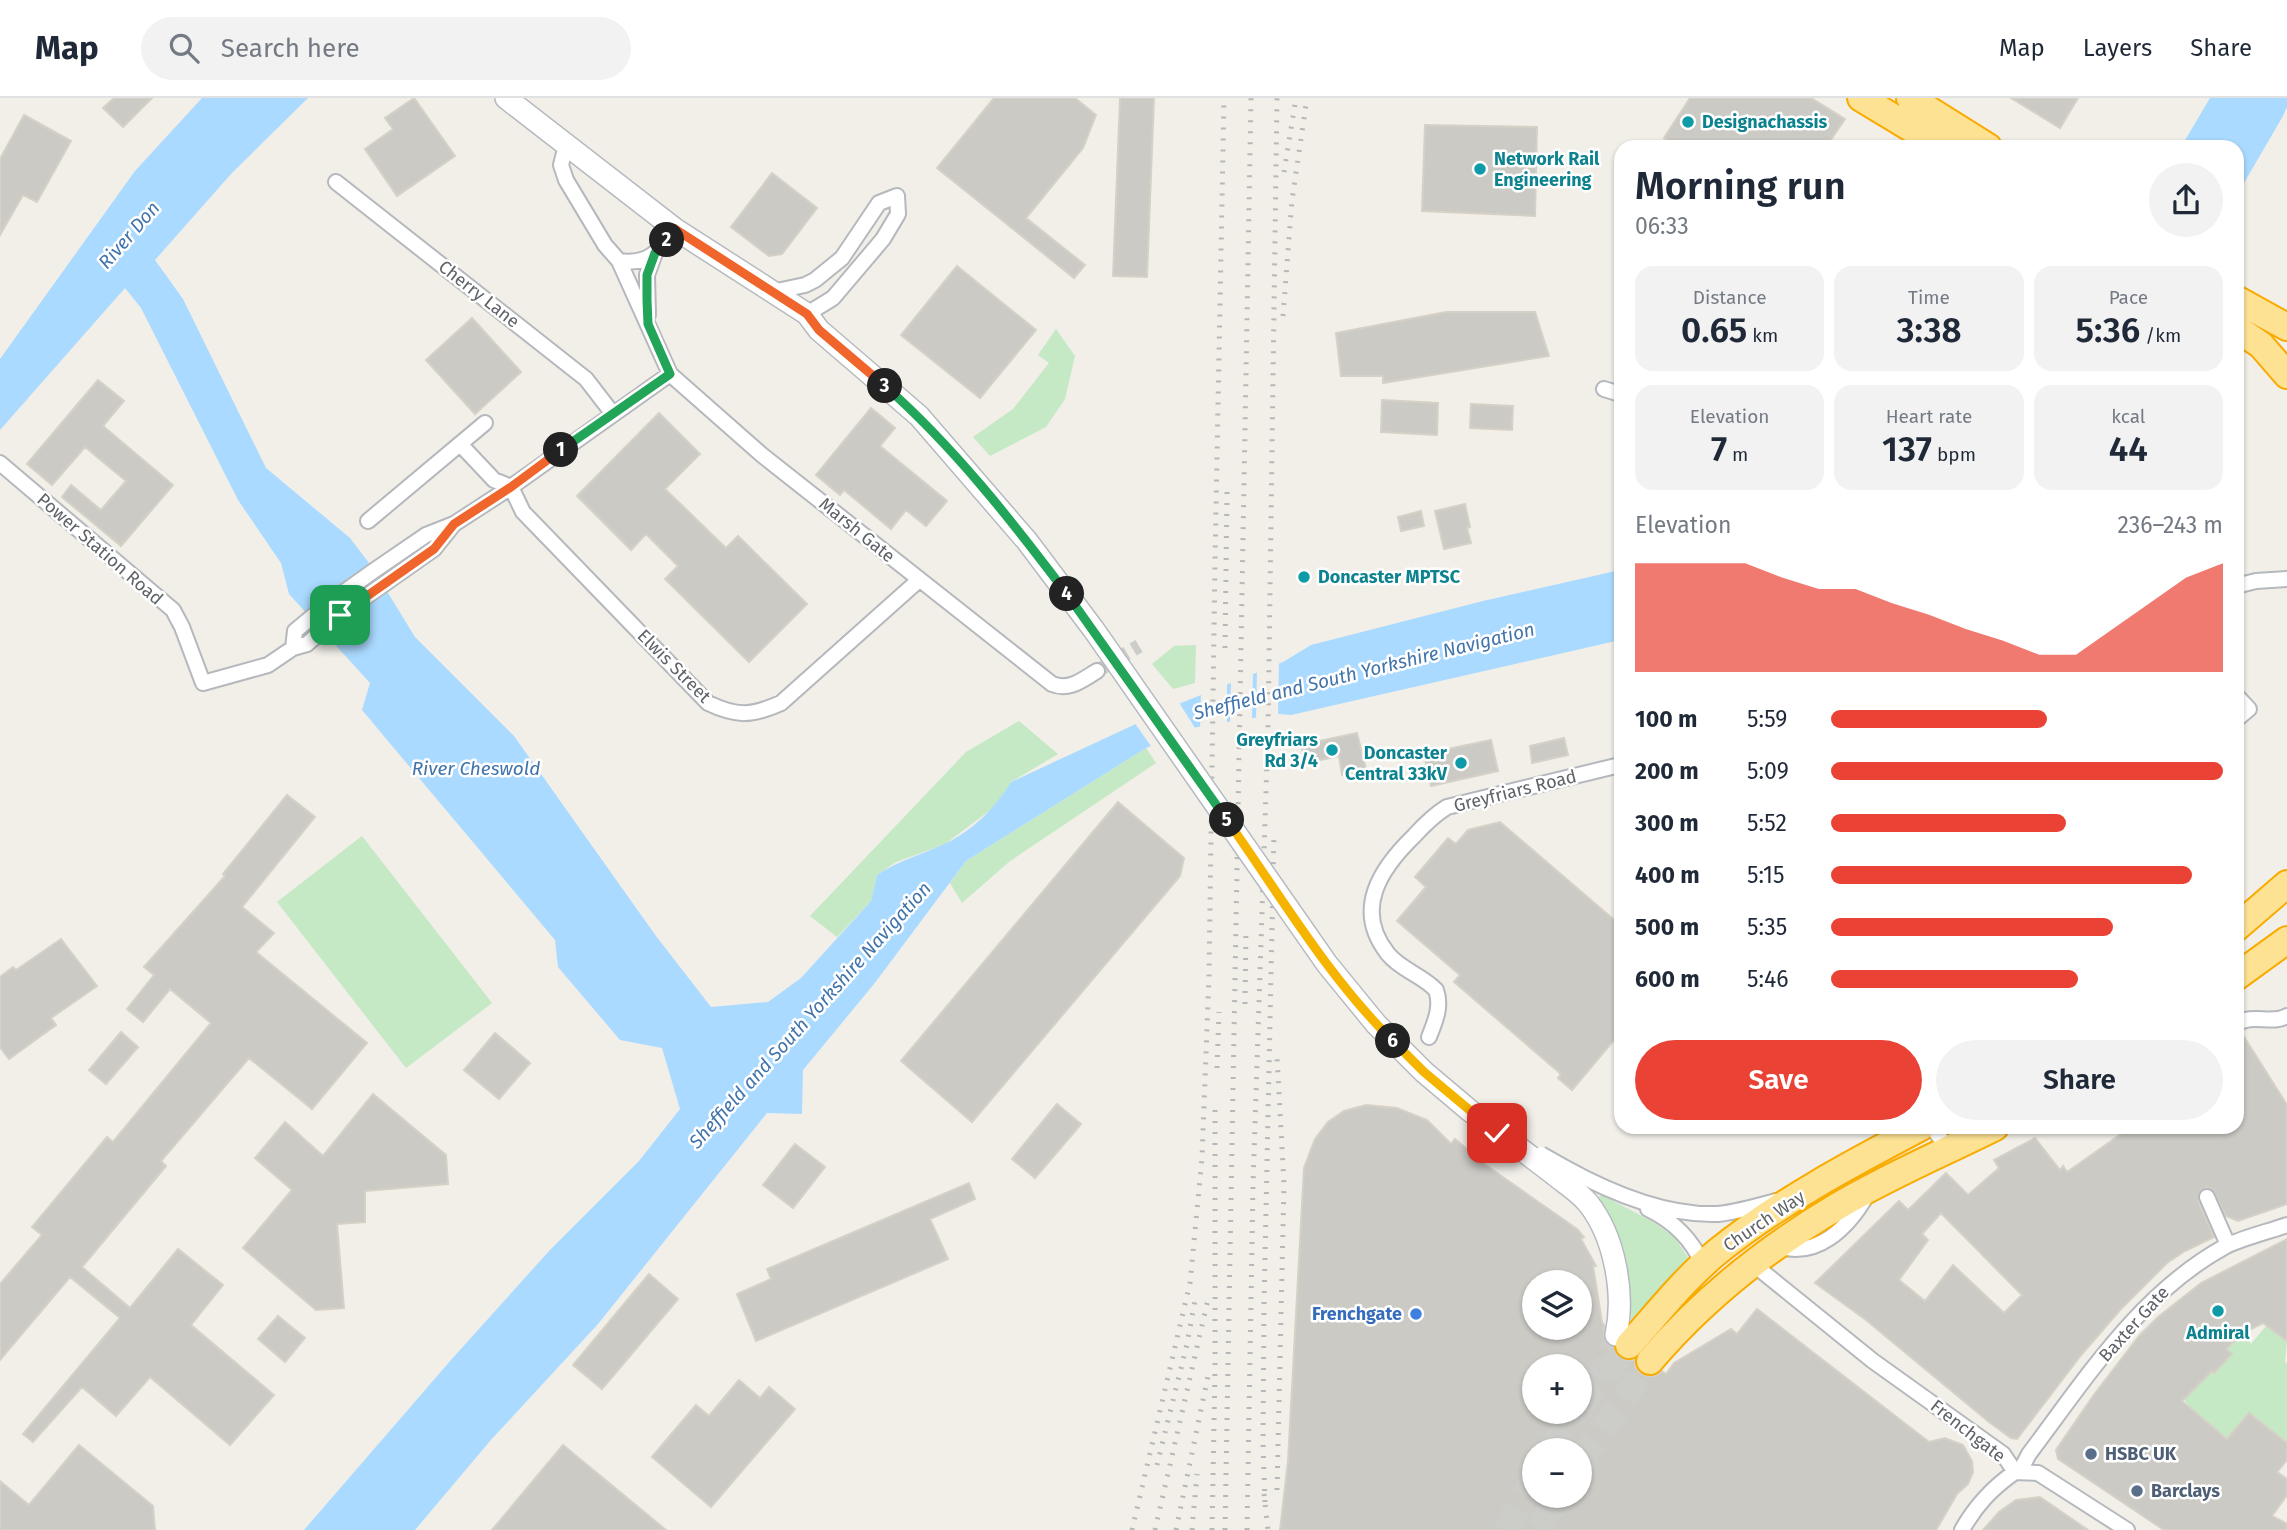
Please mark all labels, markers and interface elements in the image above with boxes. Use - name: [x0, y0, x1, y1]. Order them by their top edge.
- search box: [141, 17, 631, 80]
- text: Map: [35, 28, 99, 68]
- icon: search: [165, 29, 203, 67]
- text: Search here: [221, 33, 360, 64]
- text: Map: [1999, 34, 2045, 62]
- text: Layers: [2083, 34, 2152, 62]
- text: Share: [2190, 34, 2252, 62]
- place label: Designachassis: [1702, 111, 1828, 133]
- marker: Designachassis: [1680, 114, 1696, 130]
- place label: Network Rail Engineering: [1494, 148, 1600, 191]
- marker: Network Rail Engineering: [1472, 161, 1488, 177]
- text: Morning run: [1635, 163, 1846, 209]
- button: share: [2149, 163, 2223, 237]
- water label: River Don: [93, 197, 165, 273]
- text: 06:33: [1635, 212, 1689, 240]
- pin: 2: [650, 222, 684, 258]
- text: 2: [662, 228, 671, 251]
- street label: Cherry Lane: [434, 256, 524, 332]
- text: Distance: [1693, 286, 1767, 309]
- text: Time: [1908, 286, 1950, 309]
- text: Pace: [2109, 286, 2148, 309]
- text: 0.65: [1681, 309, 1747, 351]
- text: 3:38: [1896, 309, 1962, 351]
- text: 5:36: [2075, 309, 2140, 351]
- text: km: [1747, 324, 1778, 347]
- text: /km: [2140, 324, 2181, 347]
- pin: 3: [868, 368, 903, 404]
- text: 3: [880, 374, 889, 397]
- text: Elevation: [1690, 405, 1769, 428]
- text: Heart rate: [1886, 405, 1972, 428]
- text: kcal: [2111, 405, 2145, 428]
- text: 7: [1711, 428, 1727, 470]
- text: 137: [1882, 428, 1932, 470]
- text: 44: [2109, 428, 2148, 470]
- pin: 1: [544, 432, 578, 468]
- text: 1: [556, 438, 565, 461]
- text: m: [1727, 443, 1748, 466]
- text: bpm: [1932, 443, 1976, 466]
- street label: Power Station Road: [33, 488, 167, 610]
- street label: Marsh Gate: [815, 493, 899, 567]
- text: Elevation: [1635, 511, 1731, 539]
- text: 236–243 m: [2118, 511, 2223, 539]
- place label: Doncaster MPTSC: [1318, 566, 1461, 588]
- marker: Doncaster MPTSC: [1296, 569, 1312, 585]
- pin: 4: [1050, 576, 1084, 612]
- text: 4: [1061, 582, 1072, 605]
- pin: [310, 585, 370, 645]
- icon: arrive: [321, 596, 359, 634]
- water label: Sheffield and South Yorkshire Navigation: [1190, 617, 1537, 725]
- street label: Elwis Street: [633, 625, 716, 708]
- text: 100 m: [1635, 705, 1697, 733]
- text: 5:59: [1747, 705, 1787, 733]
- place label: Greyfriars Rd 3/4: [1236, 729, 1318, 772]
- marker: Greyfriars Rd 3/4: [1324, 742, 1340, 758]
- place label: Doncaster Central 33kV: [1345, 742, 1448, 785]
- marker: Doncaster Central 33kV: [1453, 755, 1469, 771]
- water label: River Cheswold: [412, 757, 540, 780]
- text: 200 m: [1635, 757, 1699, 785]
- text: 5:09: [1747, 757, 1789, 785]
- street label: Greyfriars Road: [1451, 765, 1579, 817]
- pin: 5: [1210, 802, 1244, 838]
- text: 5: [1221, 808, 1232, 831]
- text: 300 m: [1635, 809, 1699, 837]
- text: 5:52: [1747, 809, 1787, 837]
- text: 400 m: [1635, 861, 1700, 889]
- text: 5:15: [1747, 861, 1785, 889]
- water label: Sheffield and South Yorkshire Navigation: [683, 877, 936, 1154]
- text: 500 m: [1635, 913, 1699, 941]
- text: 5:35: [1747, 913, 1787, 941]
- text: 600 m: [1635, 965, 1700, 993]
- text: 5:46: [1747, 965, 1788, 993]
- pin: 6: [1376, 1024, 1410, 1058]
- text: 6: [1387, 1029, 1398, 1052]
- button: Save: [1635, 1040, 1922, 1120]
- button: Share: [1936, 1040, 2223, 1120]
- pin: [1467, 1103, 1527, 1163]
- icon: check: [1478, 1114, 1516, 1152]
- street label: Church Way: [1719, 1186, 1809, 1256]
- map controls: [1522, 1270, 1592, 1508]
- button: layers: [1522, 1270, 1592, 1340]
- street label: Baxter Gate: [2094, 1282, 2174, 1366]
- place label: Frenchgate: [1312, 1303, 1402, 1325]
- marker: Admiral: [2210, 1303, 2226, 1319]
- marker: Frenchgate: [1408, 1306, 1424, 1322]
- place label: Admiral: [2185, 1322, 2250, 1344]
- button: +: [1522, 1354, 1592, 1424]
- street label: Frenchgate: [1926, 1395, 2010, 1467]
- button: −: [1522, 1438, 1592, 1508]
- place label: HSBC UK: [2105, 1443, 2177, 1465]
- marker: HSBC UK: [2083, 1446, 2099, 1462]
- place label: Barclays: [2151, 1480, 2220, 1502]
- marker: Barclays: [2129, 1483, 2145, 1499]

